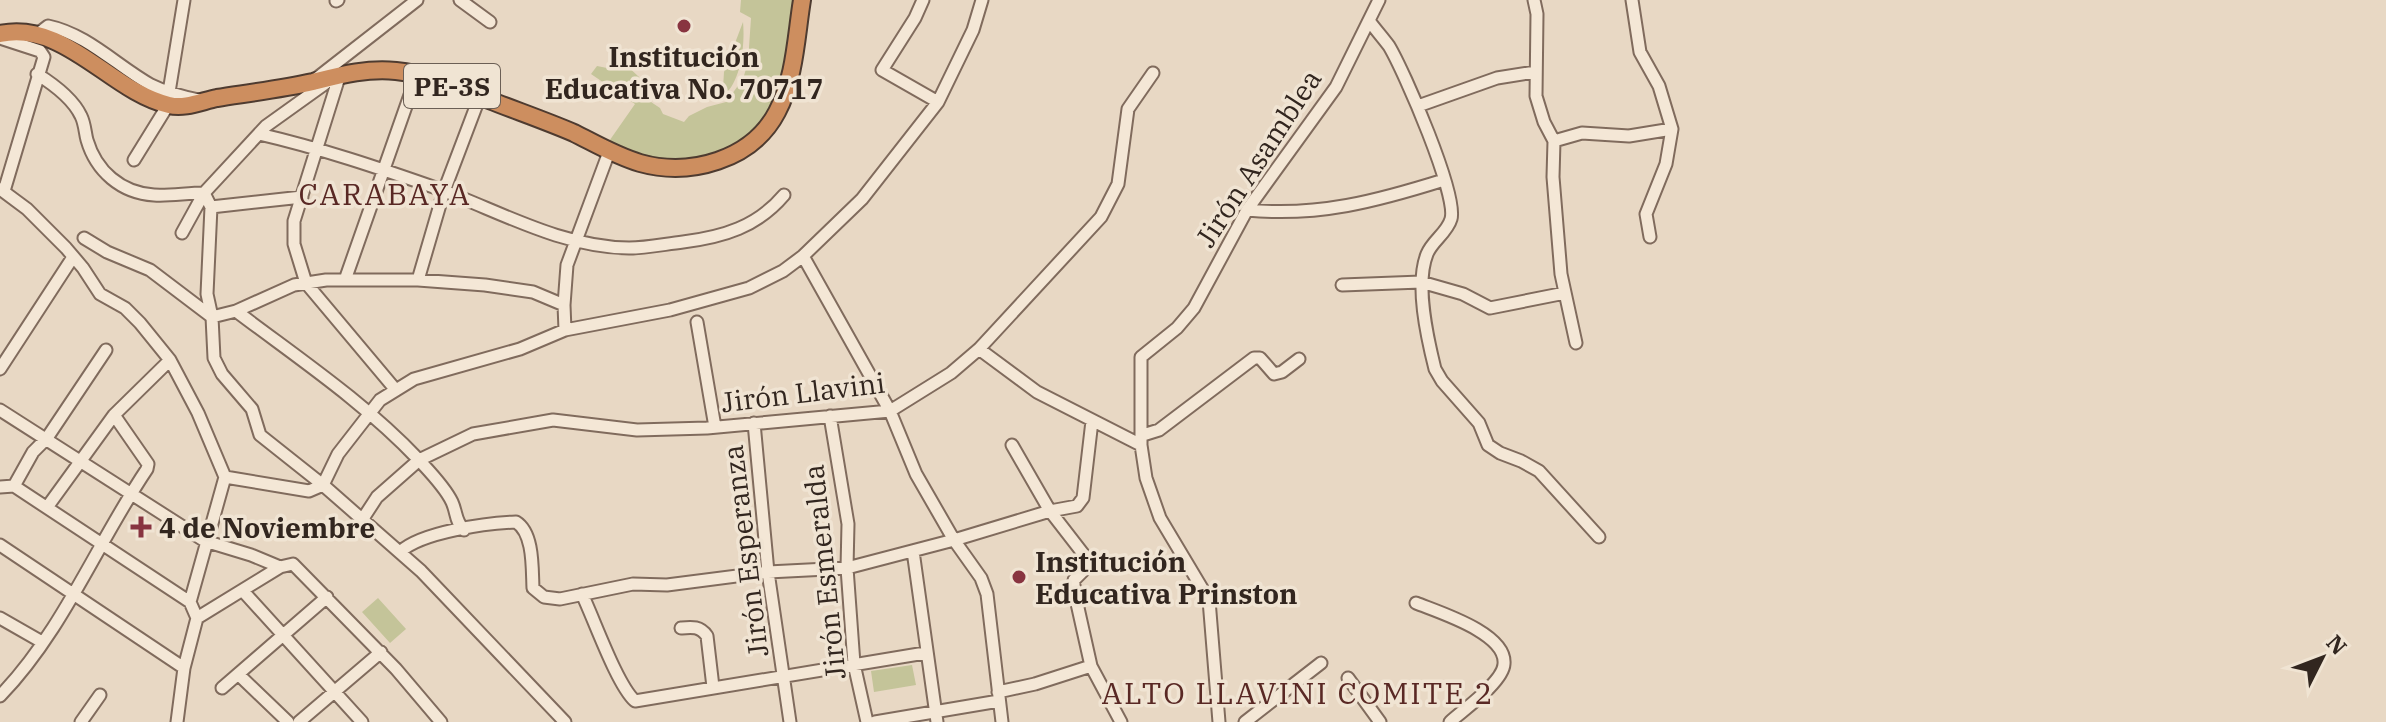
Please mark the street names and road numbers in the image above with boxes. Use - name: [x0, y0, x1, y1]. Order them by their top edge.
- street label: Jirón Asamblea: [1187, 62, 1329, 254]
- road number: PE-3S: [404, 64, 500, 108]
- street label: Jirón Llavini: [719, 364, 887, 420]
- street label: Jirón Esperanza: [714, 443, 776, 659]
- street label: Jirón Esmeralda: [794, 463, 854, 681]

